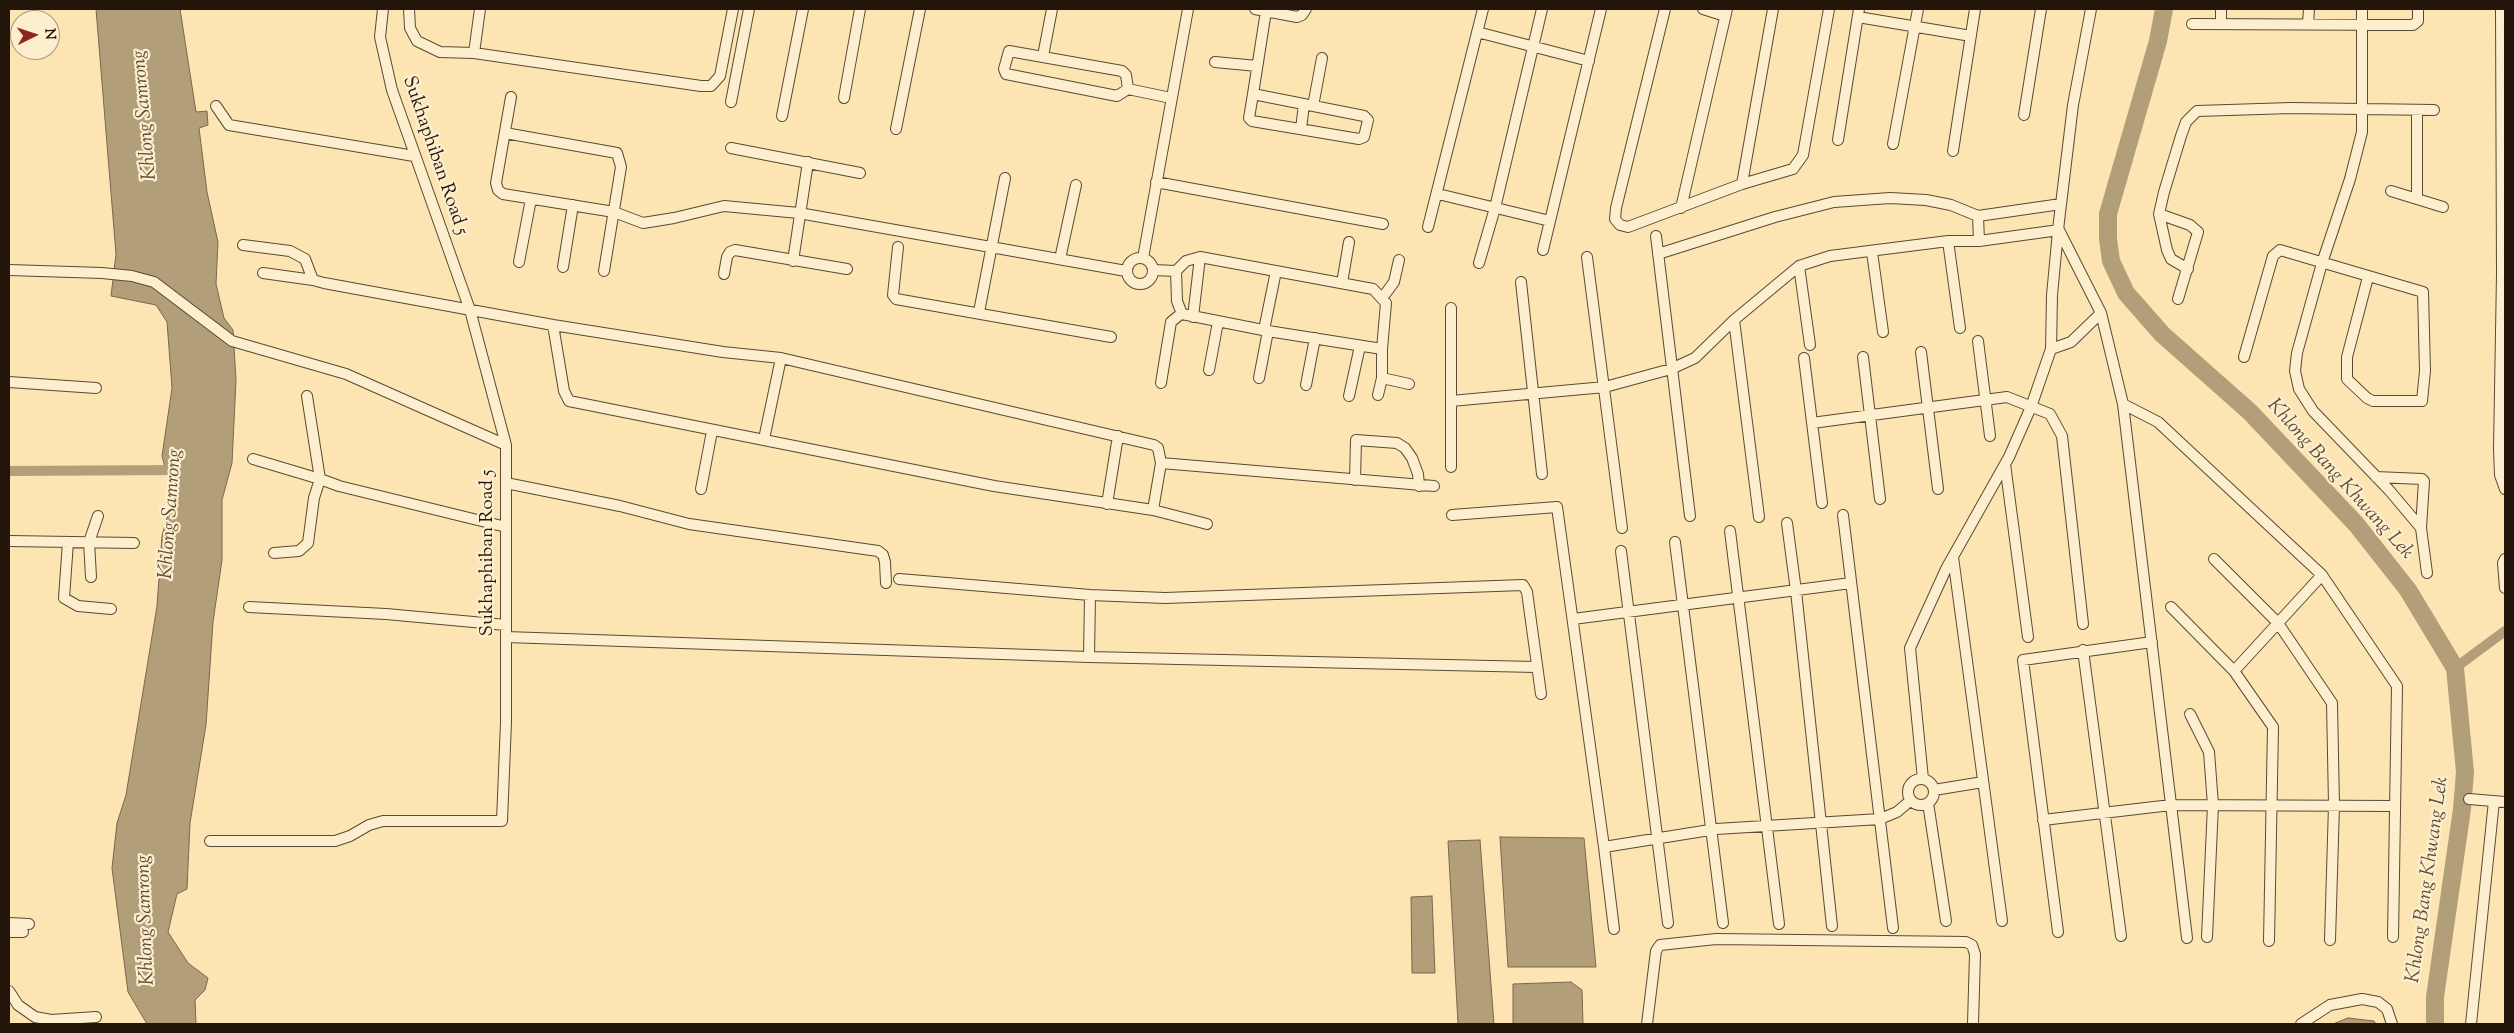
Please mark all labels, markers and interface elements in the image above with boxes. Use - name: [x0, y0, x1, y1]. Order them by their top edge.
- north arrow: [10, 10, 60, 60]
- text: N: [39, 28, 59, 40]
- water label: Khlong Samrong: [128, 49, 164, 181]
- street label: Sukhaphiban Road 5: [396, 73, 472, 239]
- water label: Khlong Bang Khwang Lek: [2261, 395, 2417, 565]
- water label: Khlong Samrong: [155, 448, 189, 580]
- street label: Sukhaphiban Road 5: [478, 470, 500, 636]
- water label: Khlong Bang Khwang Lek: [2403, 775, 2455, 985]
- water label: Khlong Samrong: [133, 854, 161, 986]

